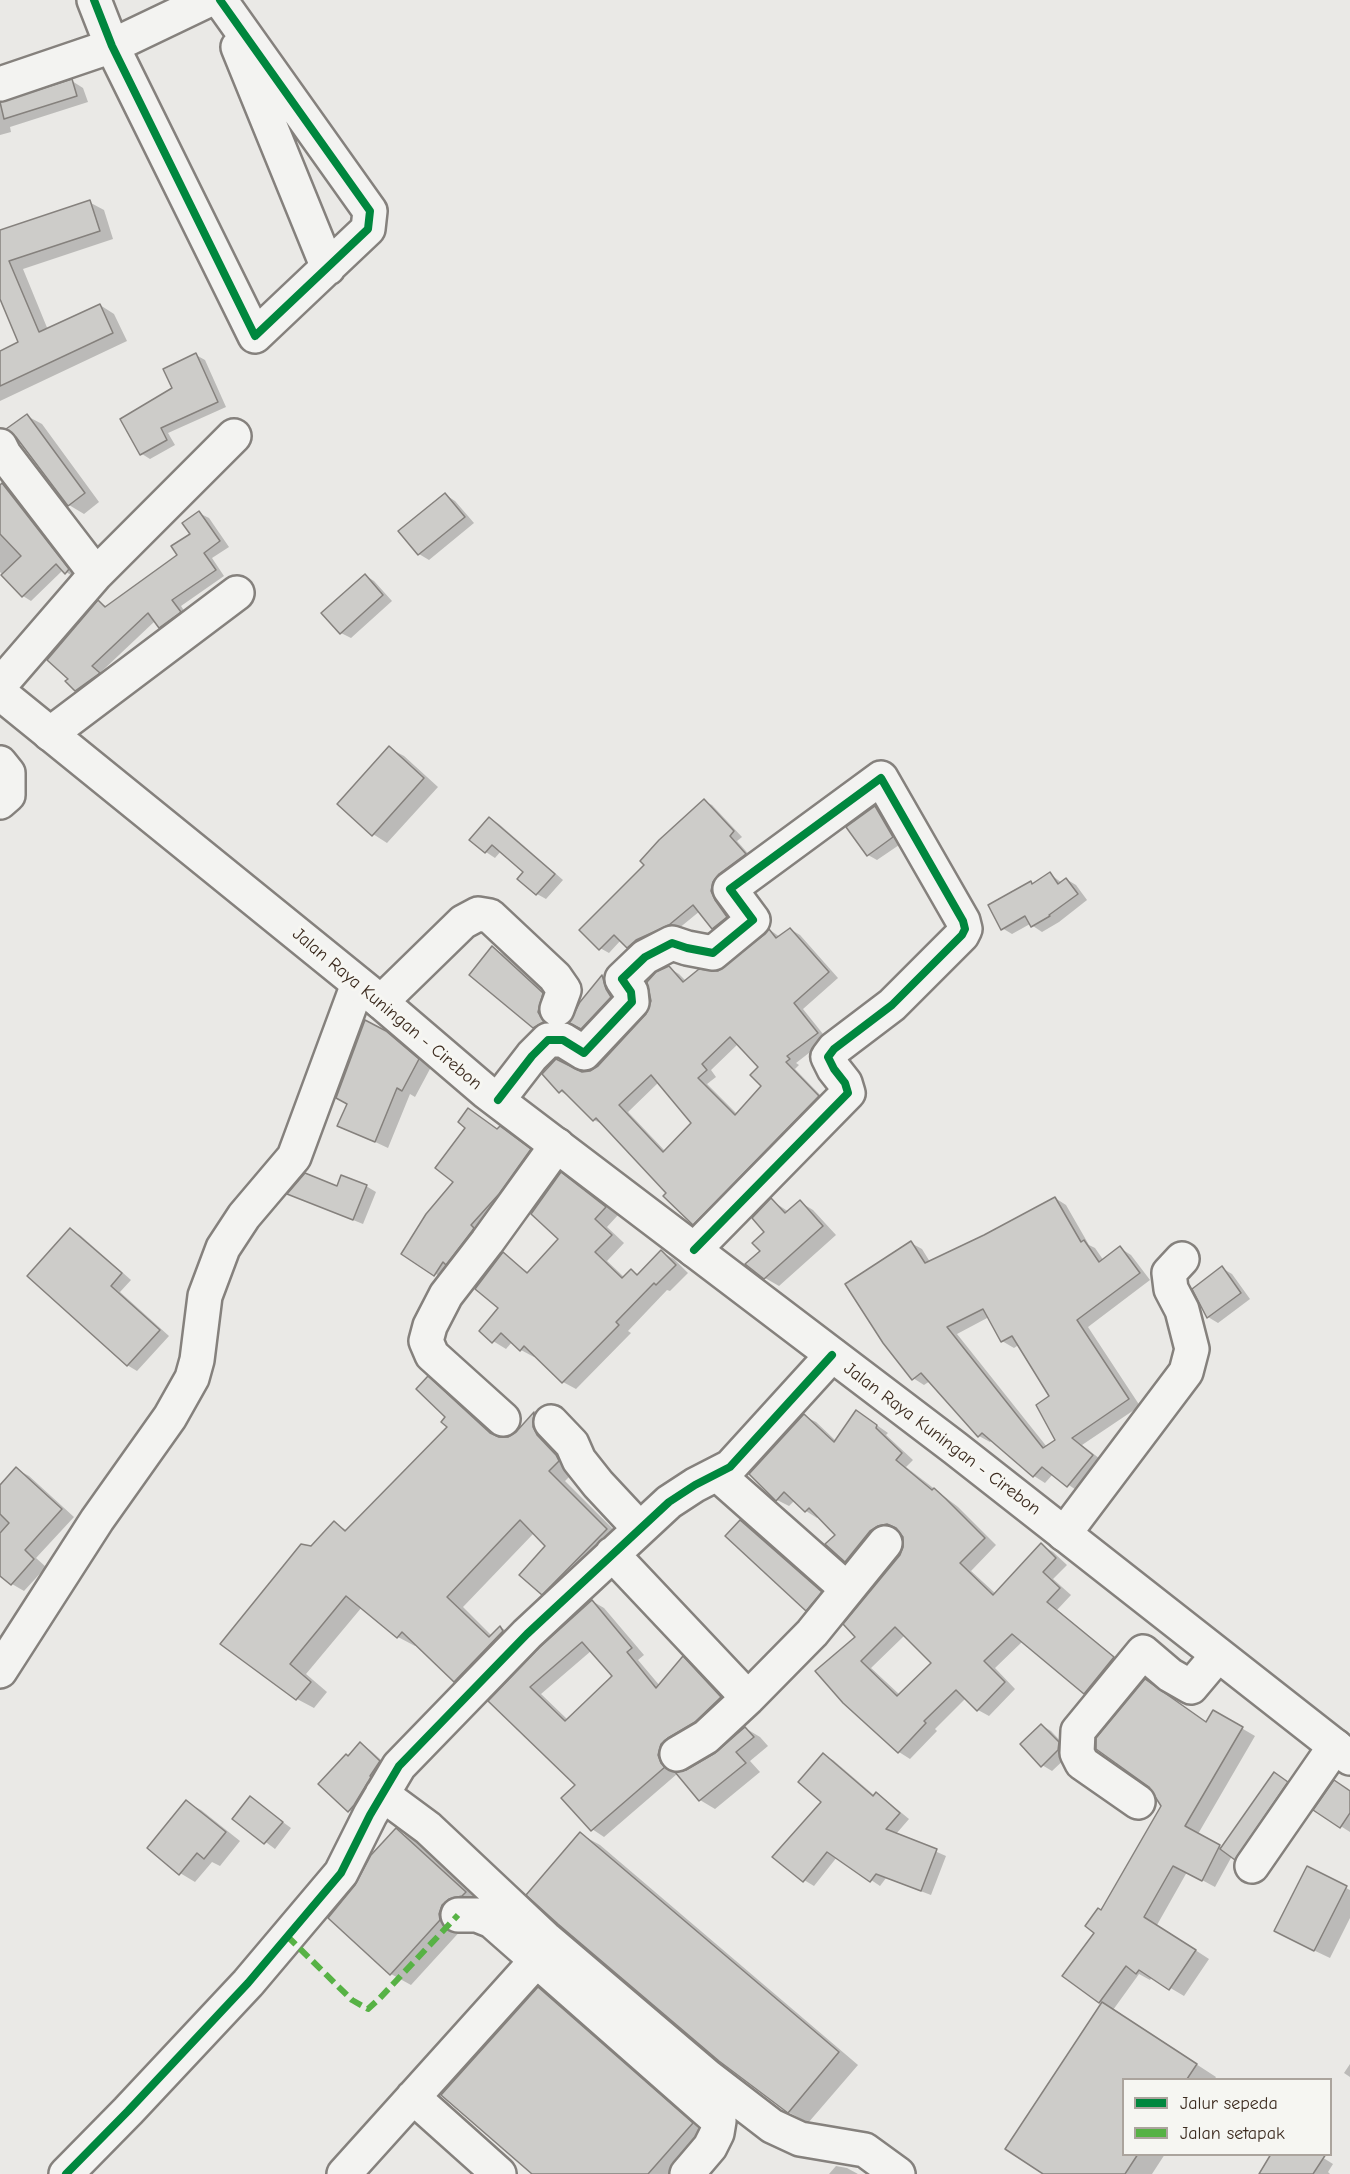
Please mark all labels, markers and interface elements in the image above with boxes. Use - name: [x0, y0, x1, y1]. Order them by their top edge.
- street label: Jalan Raya Kuningan - Cirebon: [288, 923, 486, 1095]
- street label: Jalan Raya Kuningan - Cirebon: [839, 1358, 1045, 1520]
- legend: [1122, 2078, 1332, 2156]
- text: Jalur sepeda: [1180, 2093, 1278, 2114]
- text: Jalan setapak: [1180, 2123, 1285, 2144]

